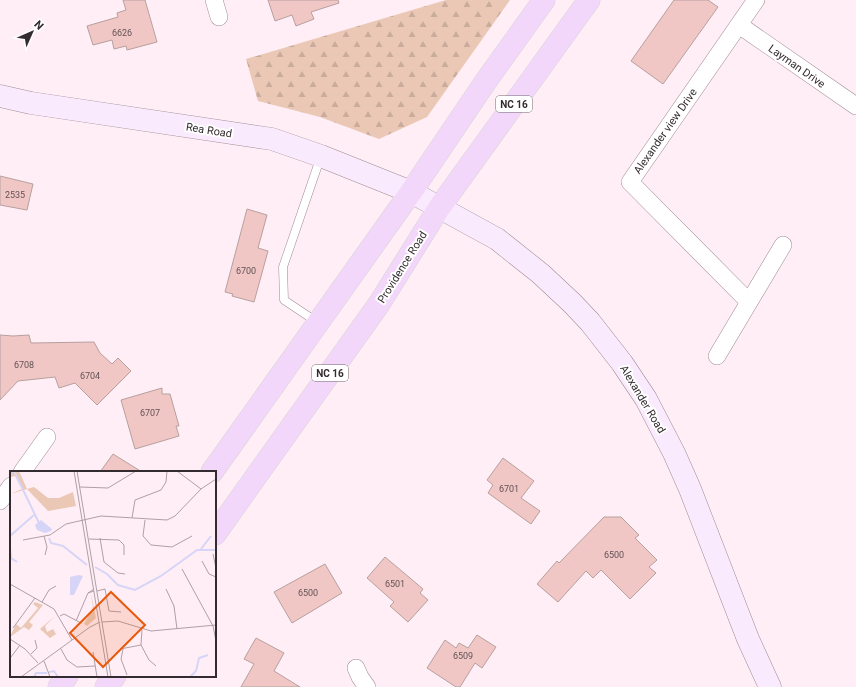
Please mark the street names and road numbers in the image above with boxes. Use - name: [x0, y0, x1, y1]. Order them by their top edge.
- street label: Layman Drive: [766, 42, 828, 91]
- street label: Alexander view Drive: [631, 86, 700, 176]
- road number: NC 16: [496, 96, 532, 112]
- street label: Rea Road: [185, 120, 233, 141]
- street label: Providence Road: [375, 229, 430, 306]
- street label: Alexander Road: [617, 363, 668, 436]
- road number: NC 16: [312, 365, 348, 381]

